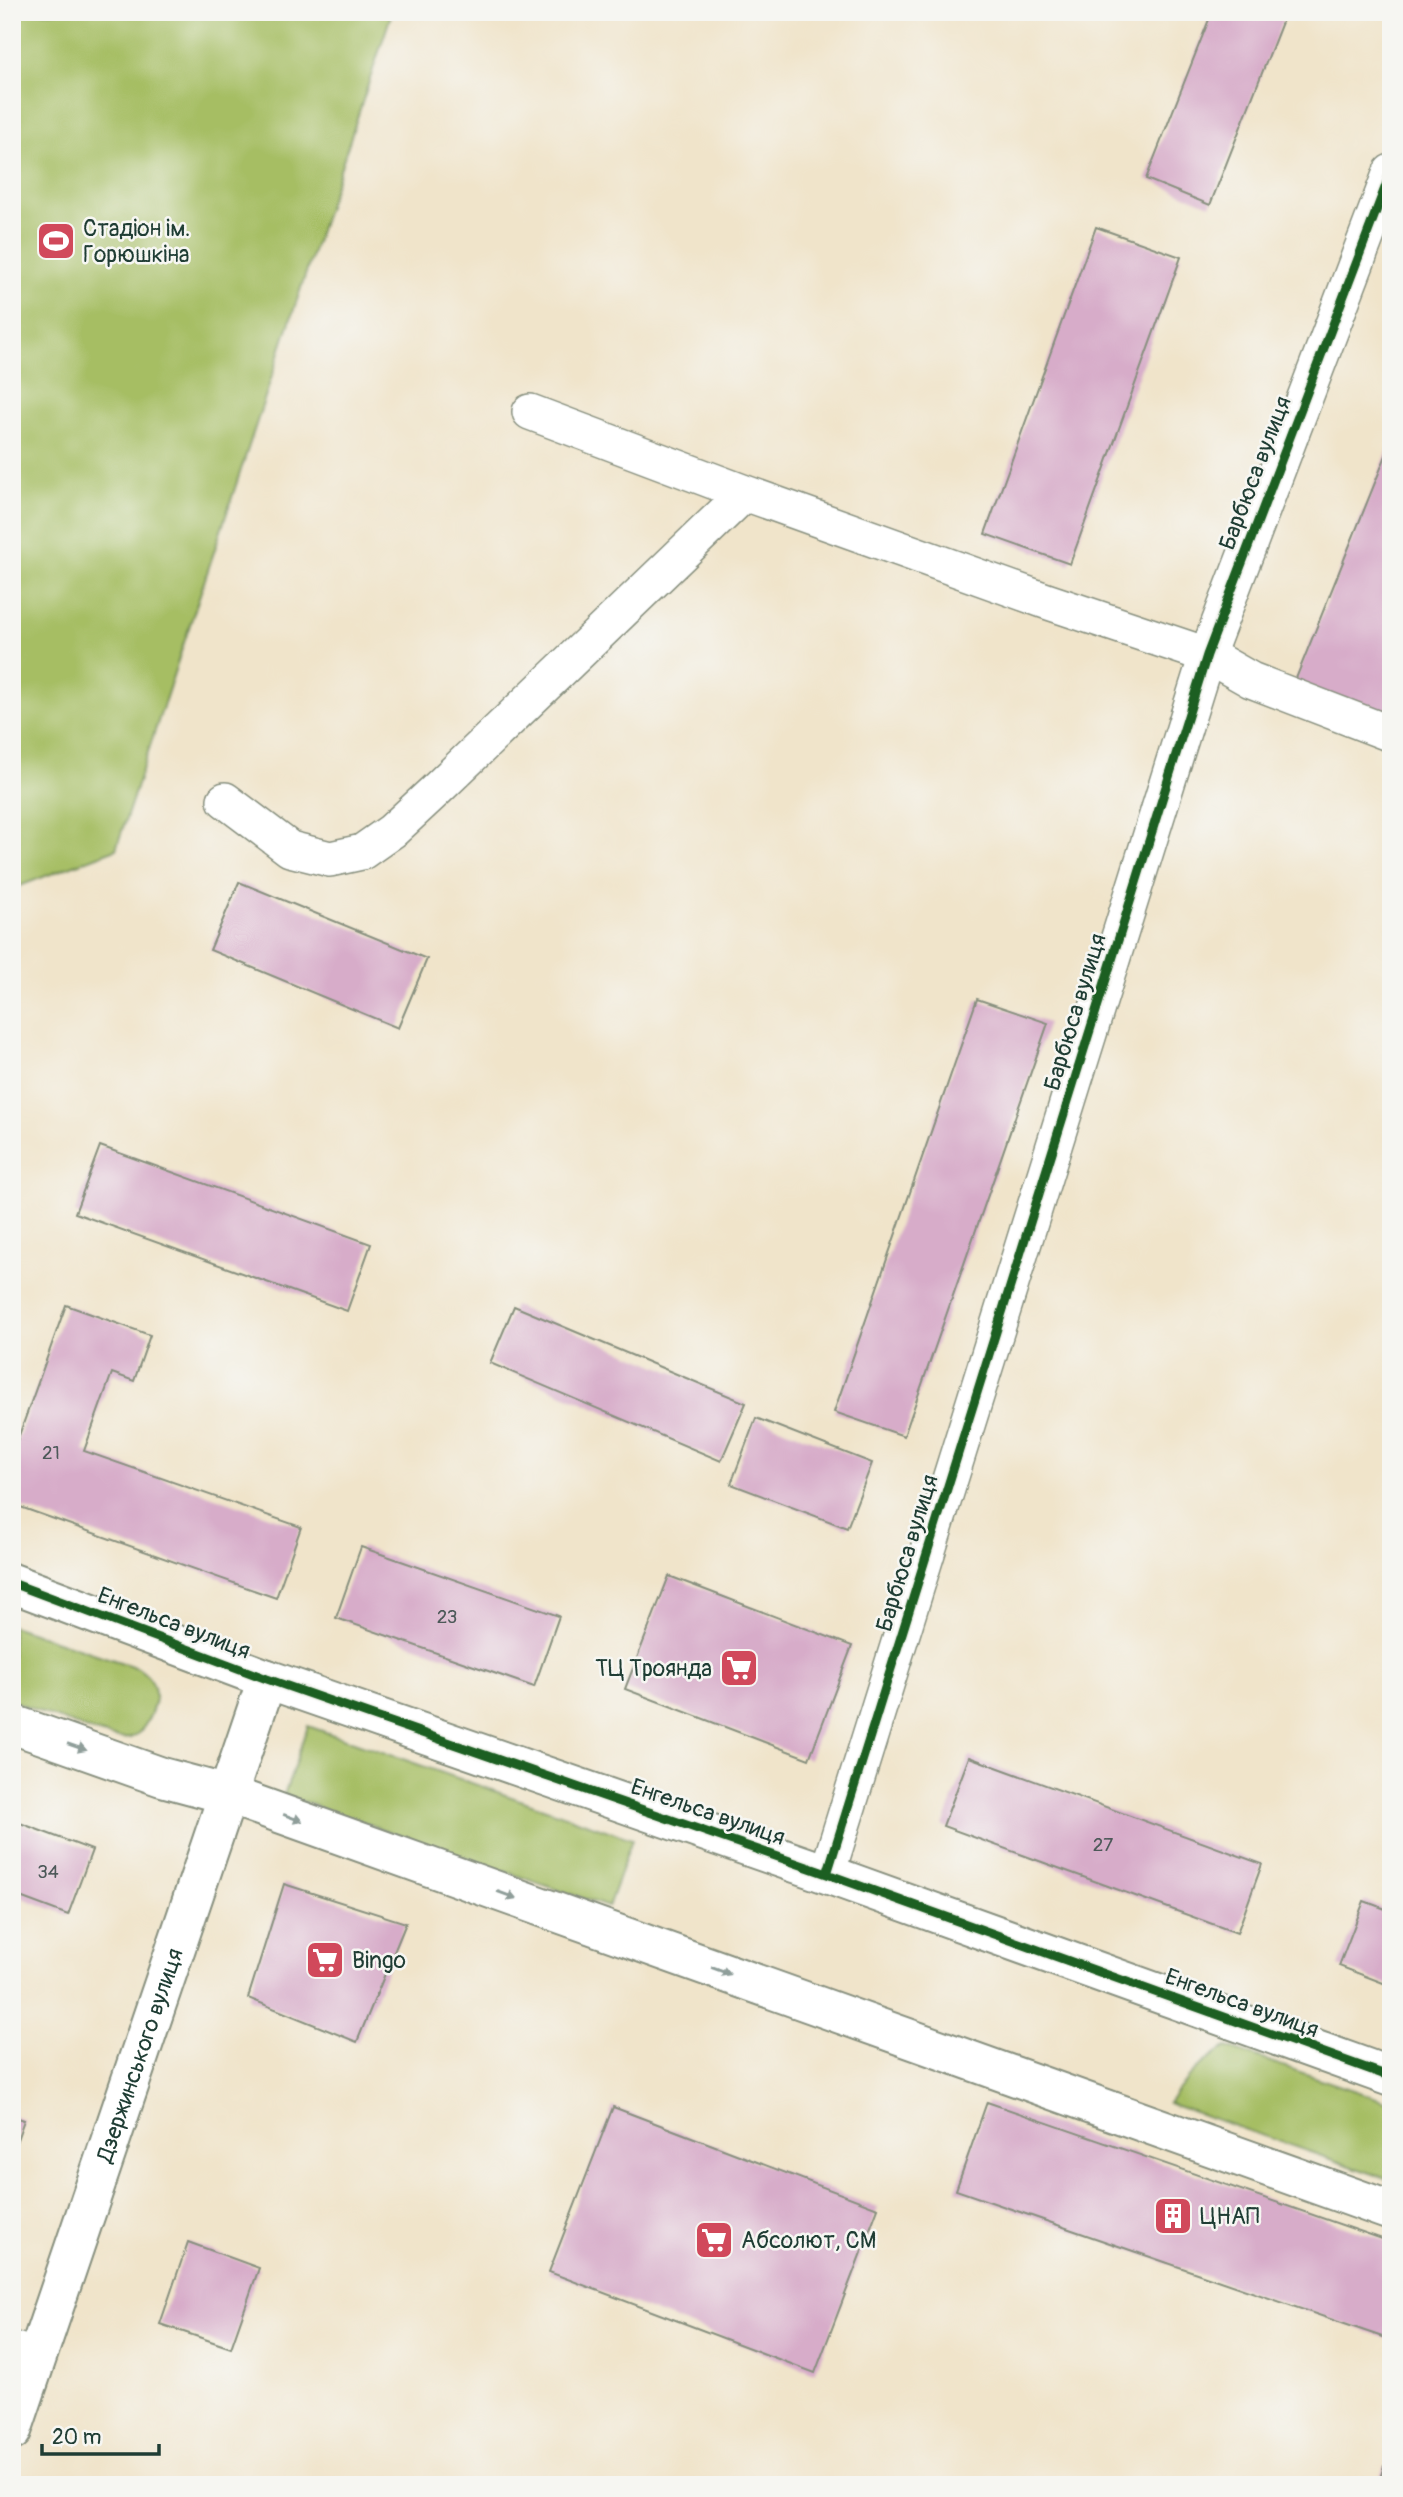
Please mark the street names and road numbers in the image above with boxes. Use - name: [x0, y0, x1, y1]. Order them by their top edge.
- street label: Барбюса вулиця: [1212, 392, 1298, 554]
- street label: Барбюса вулиця: [1037, 930, 1113, 1094]
- street label: Барбюса вулиця: [869, 1471, 945, 1635]
- street label: Енгельса вулиця: [93, 1581, 255, 1665]
- street label: Енгельса вулиця: [627, 1772, 789, 1852]
- street label: Дзержинського вулиця: [89, 1944, 189, 2167]
- street label: Енгельса вулиця: [1161, 1962, 1323, 2044]

